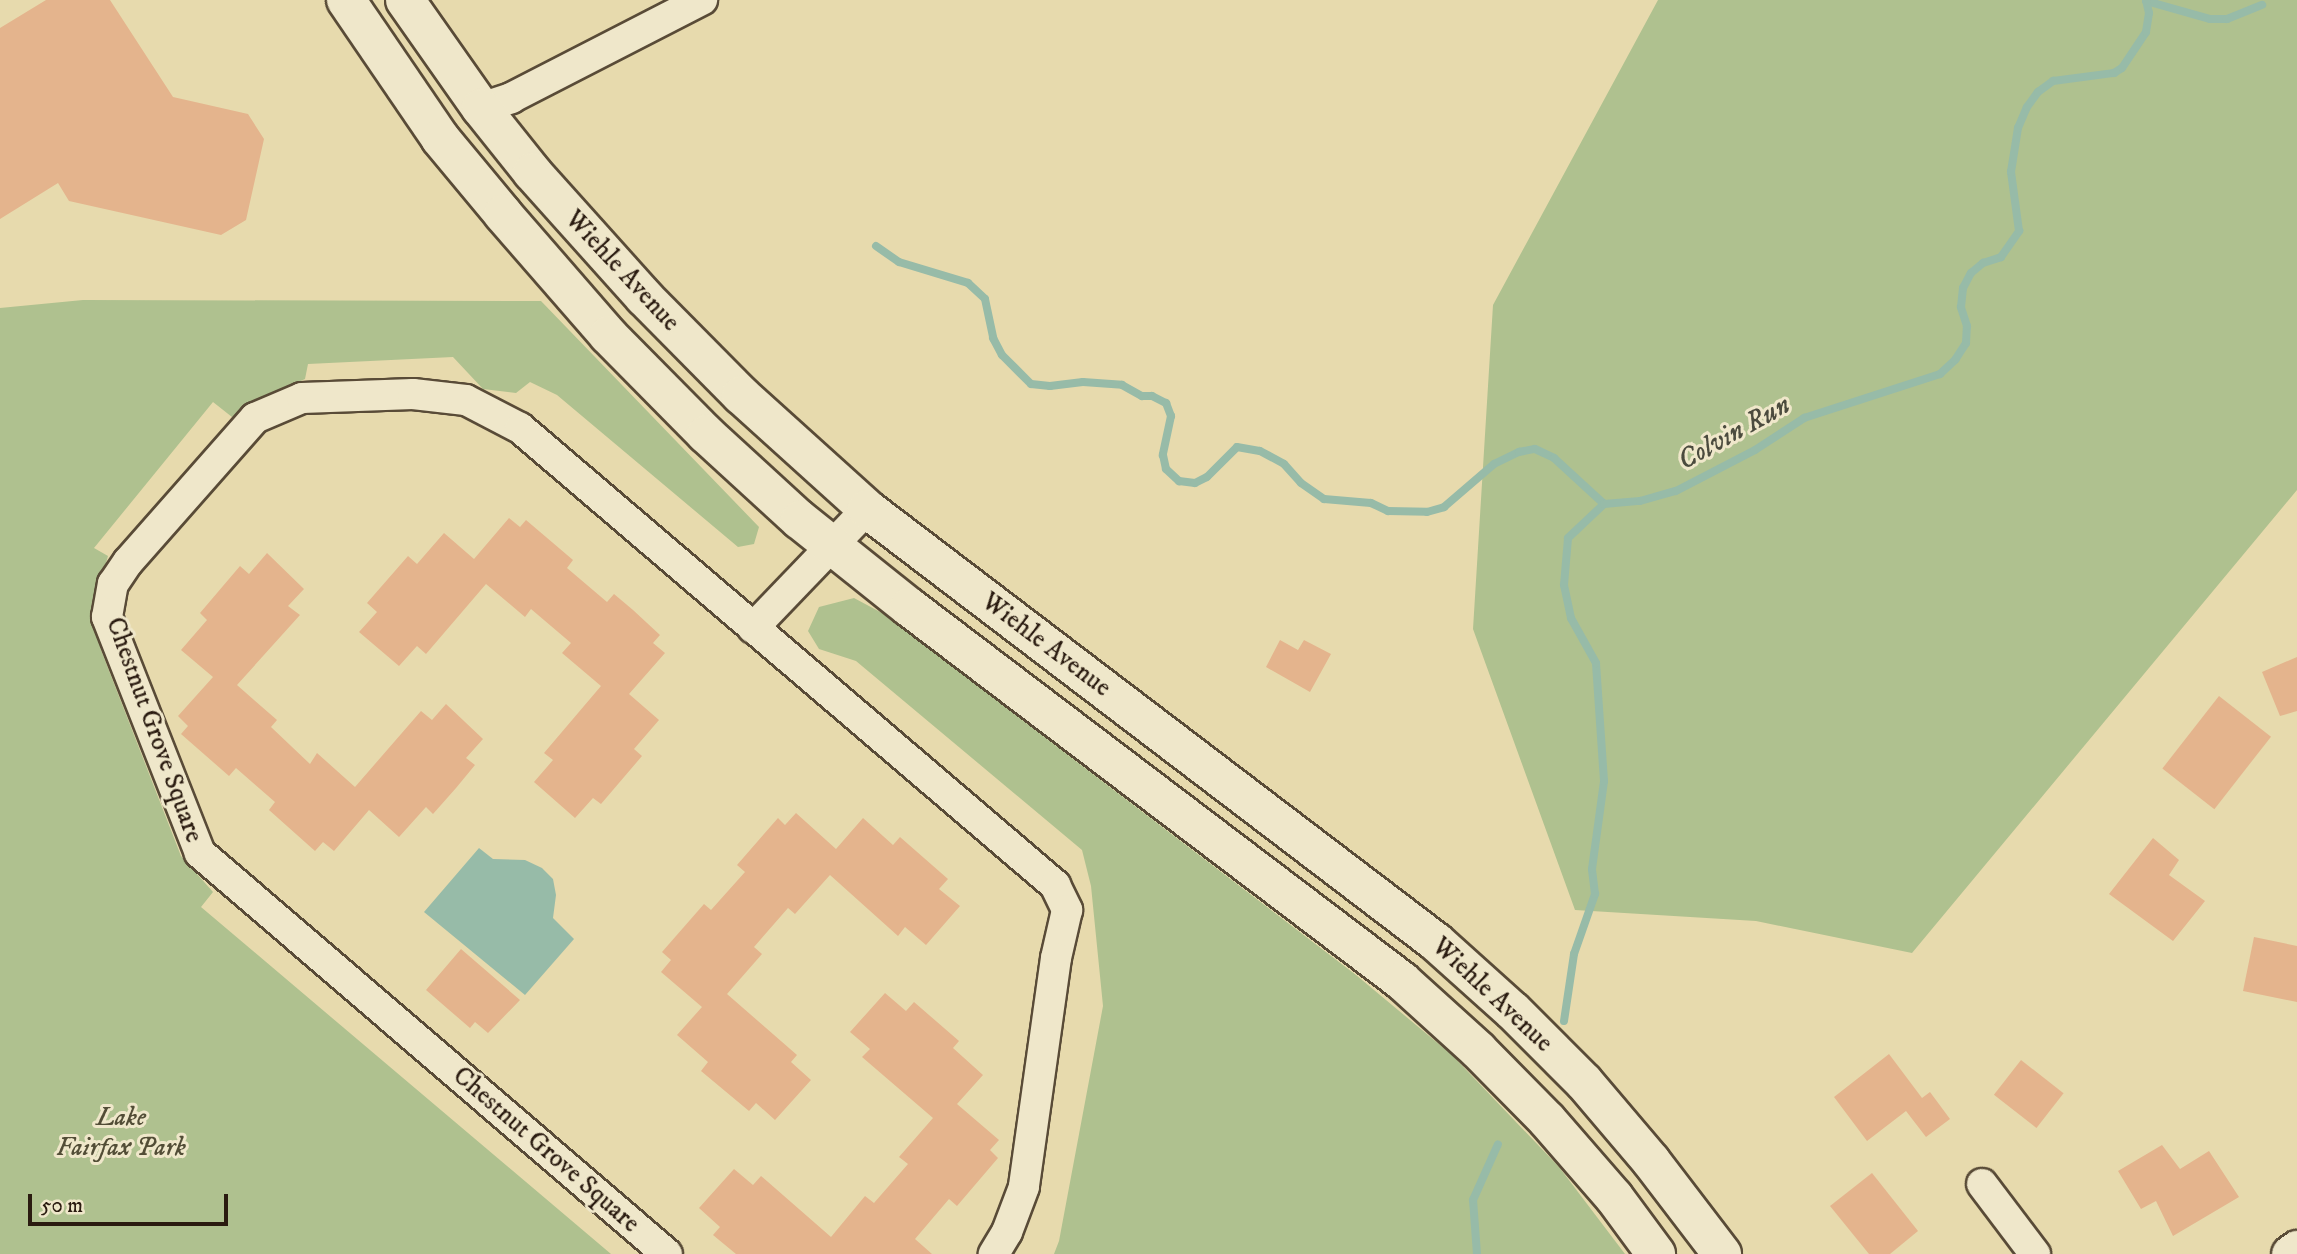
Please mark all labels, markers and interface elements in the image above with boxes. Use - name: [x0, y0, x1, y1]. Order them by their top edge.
- street label: Wiehle Avenue: [558, 204, 686, 338]
- water label: Colvin Run: [1672, 388, 1796, 478]
- street label: Wiehle Avenue: [975, 586, 1117, 704]
- street label: Chestnut Grove Square: [99, 613, 209, 847]
- street label: Wiehle Avenue: [1425, 931, 1559, 1059]
- street label: Chestnut Grove Square: [446, 1060, 646, 1240]
- park label: Lake Fairfax Park: [56, 1102, 186, 1164]
- scale bar: [32, 1180, 231, 1224]
- text: 50 m: [41, 1193, 83, 1219]

